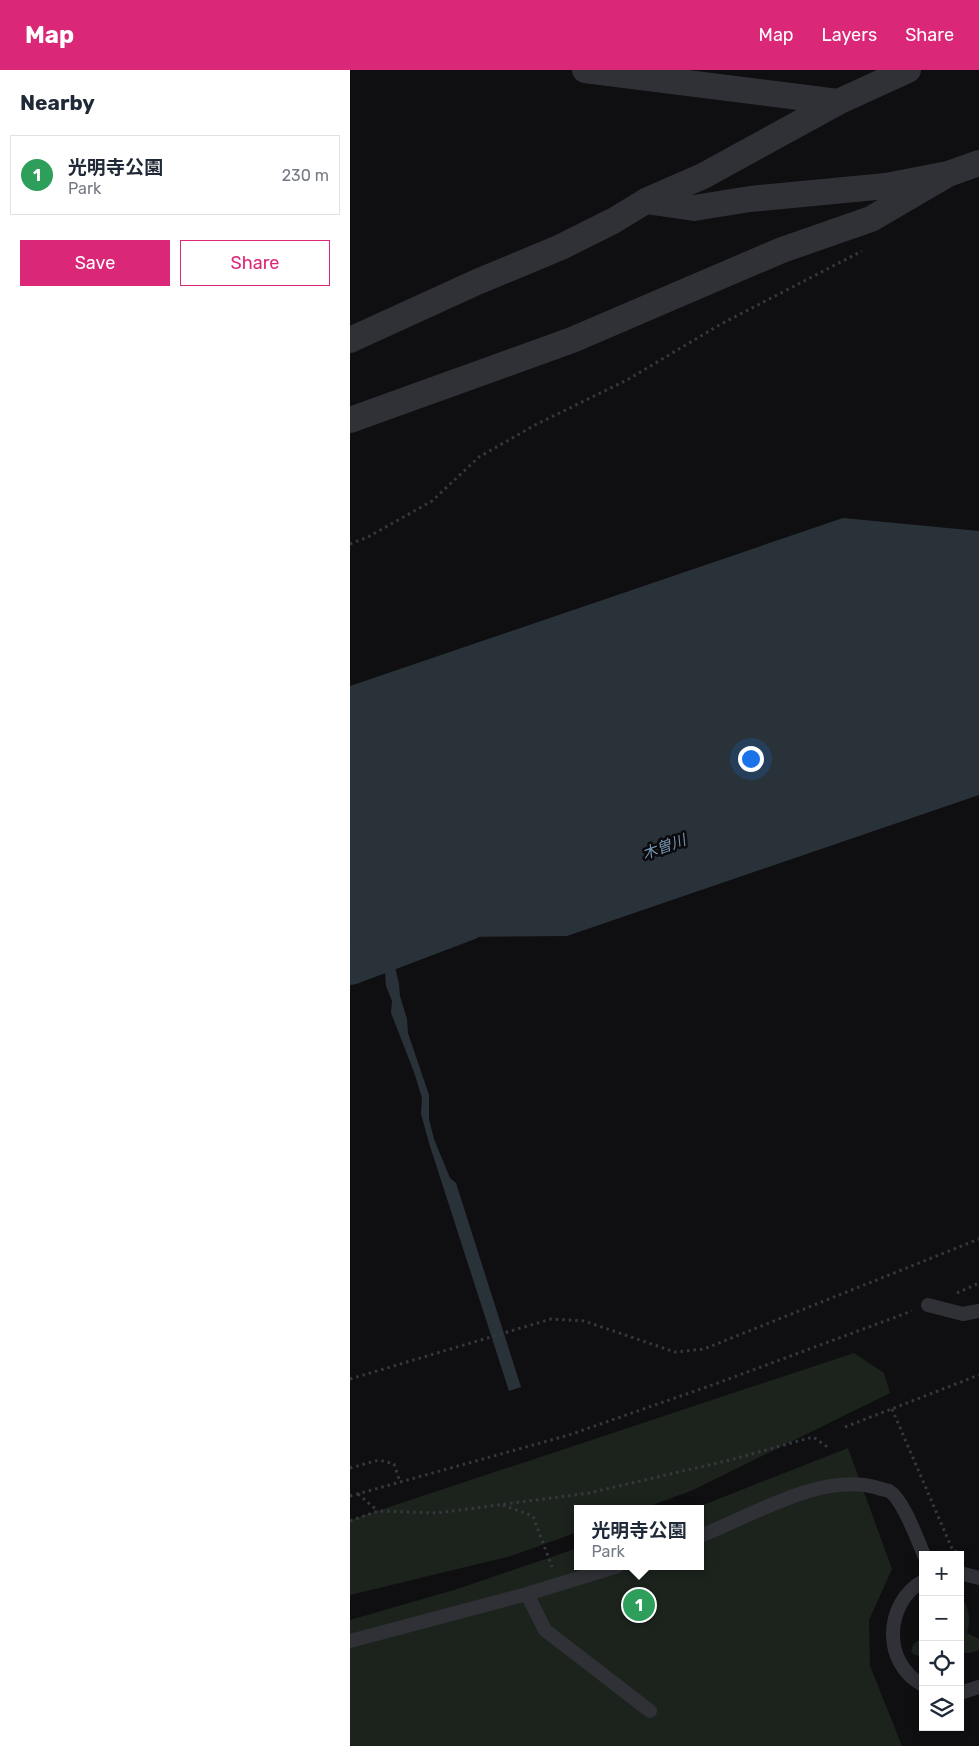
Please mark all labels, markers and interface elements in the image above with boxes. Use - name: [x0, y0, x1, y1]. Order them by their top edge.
- text: Map: [25, 21, 74, 49]
- text: Map: [759, 24, 794, 46]
- text: Layers: [822, 24, 877, 46]
- text: Share: [905, 24, 954, 46]
- text: Nearby: [20, 90, 95, 115]
- text: 光明寺公園: [68, 156, 163, 179]
- text: 1: [33, 166, 41, 185]
- text: 230 m: [282, 166, 329, 185]
- text: Park: [68, 179, 101, 198]
- button: Save: [20, 240, 170, 286]
- button: Share: [180, 240, 330, 286]
- your location: [738, 746, 764, 772]
- water label: 木曽川: [640, 830, 690, 863]
- popup: [574, 1505, 704, 1570]
- text: 光明寺公園: [591, 1519, 687, 1542]
- text: Park: [591, 1542, 625, 1561]
- map controls: [919, 1551, 964, 1731]
- button: +: [919, 1551, 964, 1596]
- pin: 1: [623, 1586, 655, 1624]
- button: −: [919, 1596, 964, 1641]
- button: locate: [919, 1641, 964, 1686]
- button: layers: [919, 1686, 964, 1731]

